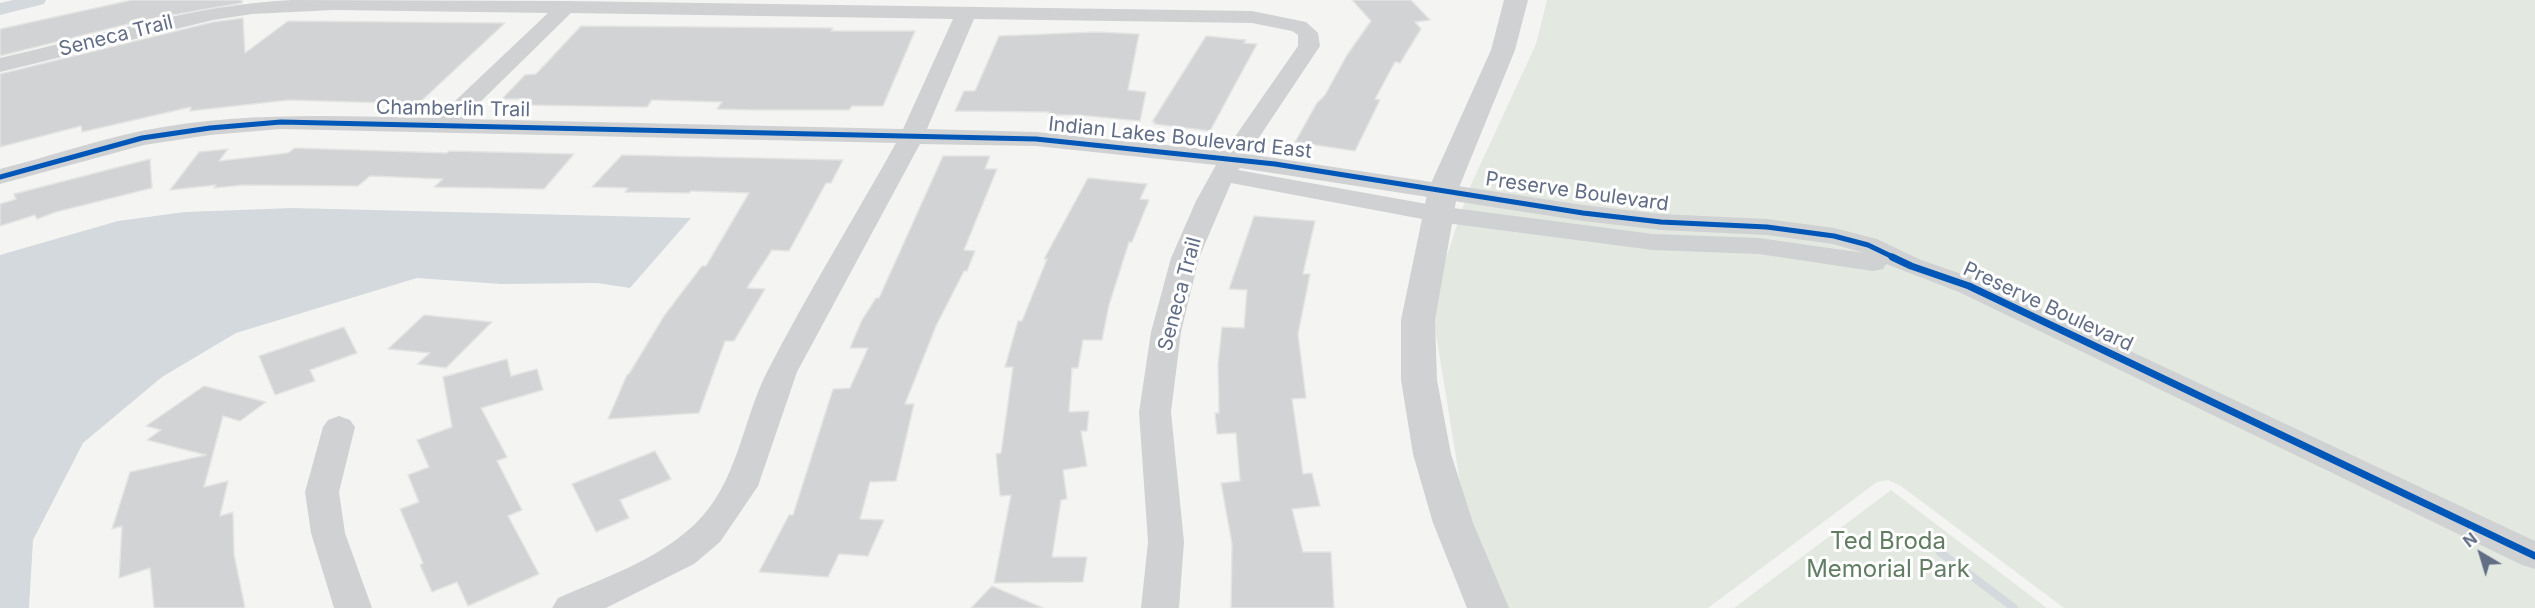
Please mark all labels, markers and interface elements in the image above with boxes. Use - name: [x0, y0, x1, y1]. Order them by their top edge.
- street label: Seneca Trail: [56, 10, 176, 62]
- street label: Chamberlin Trail: [376, 96, 530, 122]
- street label: Indian Lakes Boulevard East: [1047, 112, 1313, 164]
- street label: Preserve Boulevard: [1484, 167, 1670, 217]
- street label: Seneca Trail: [1153, 235, 1207, 353]
- street label: Preserve Boulevard: [1959, 257, 2137, 357]
- north arrow: [2451, 524, 2511, 584]
- park label: Ted Broda Memorial Park: [1806, 528, 1970, 584]
- text: N: [2459, 528, 2481, 551]

